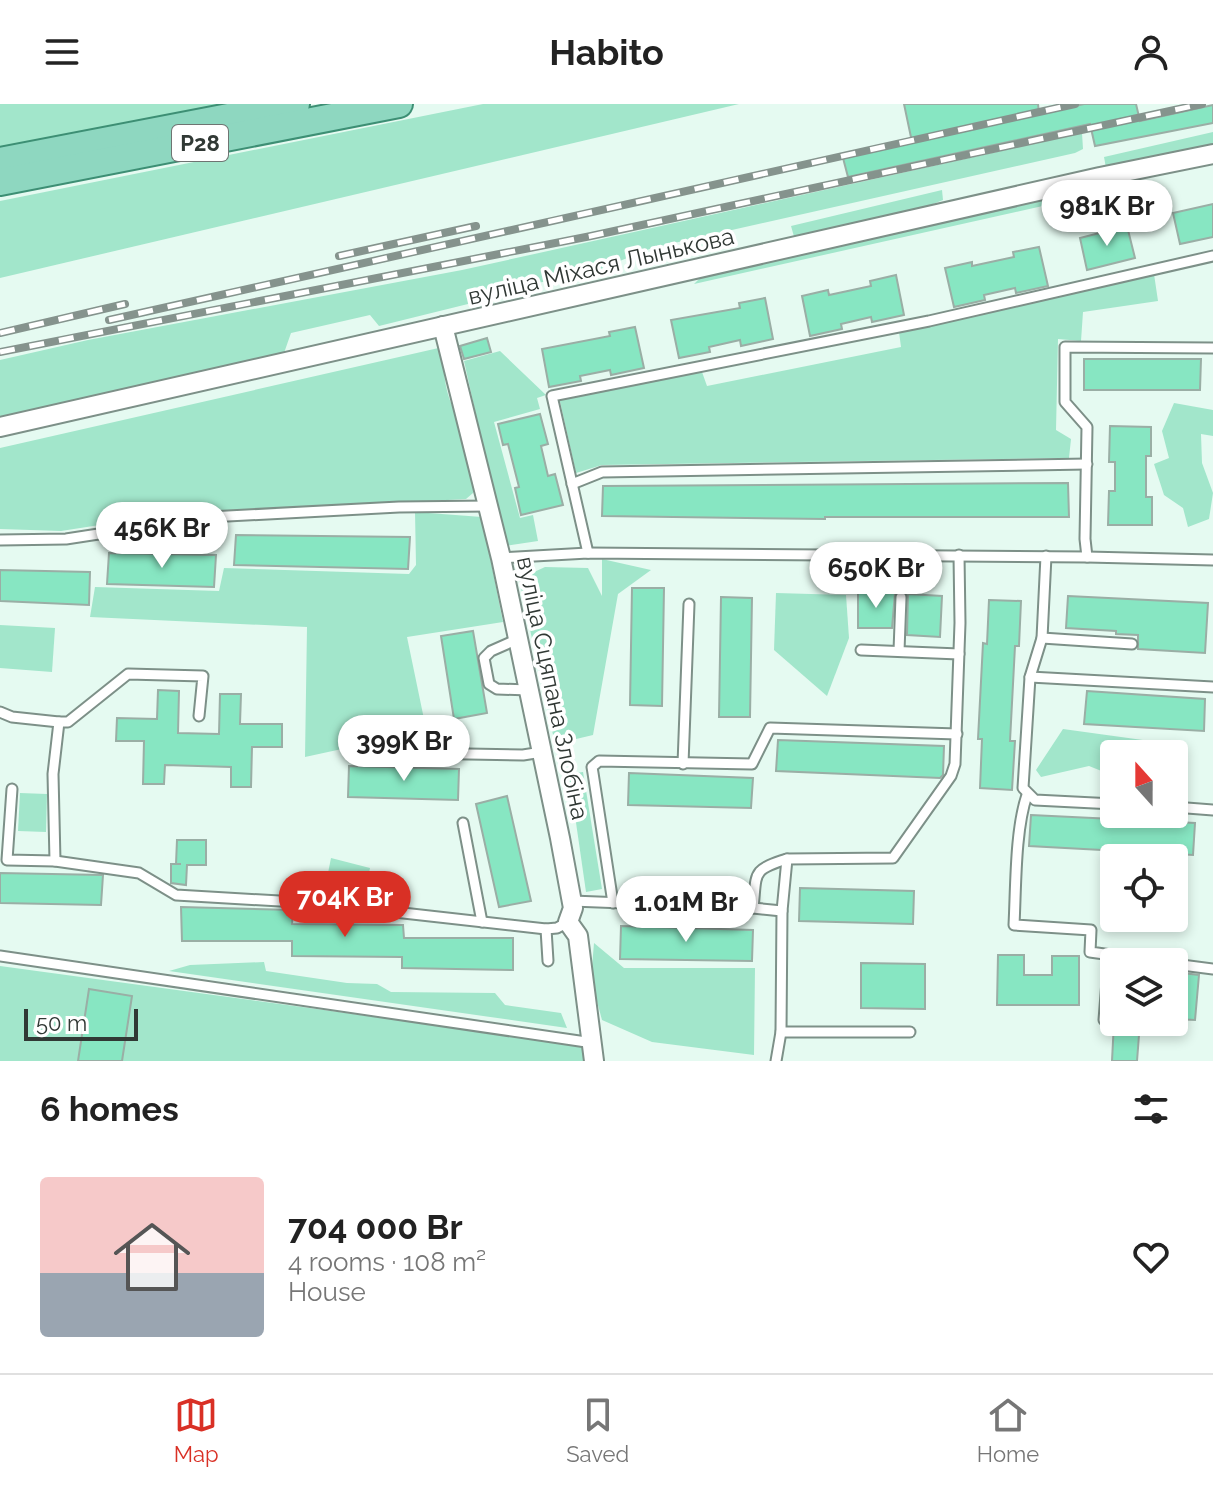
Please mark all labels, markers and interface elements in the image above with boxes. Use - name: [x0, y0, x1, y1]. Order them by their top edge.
- icon: menu: [40, 30, 84, 74]
- icon: person: [1129, 30, 1173, 74]
- text: Habito: [549, 31, 664, 73]
- road number: Р28: [172, 125, 228, 161]
- pin: 981K Br: [1033, 180, 1181, 248]
- text: 981K Br: [1060, 191, 1154, 221]
- street label: вуліца Міхася Лынькова: [465, 221, 737, 311]
- pin: 456K Br: [88, 502, 236, 570]
- text: 456K Br: [114, 513, 210, 543]
- pin: 650K Br: [802, 542, 950, 610]
- text: 650K Br: [827, 553, 925, 583]
- street label: вуліца Сцяпана Злобіна: [511, 554, 595, 822]
- pin: 399K Br: [330, 715, 478, 783]
- text: 399K Br: [356, 726, 452, 756]
- north arrow: [1100, 740, 1188, 828]
- map controls: [1100, 740, 1188, 1036]
- button: locate: [1100, 844, 1188, 932]
- pin: 704K Br: [271, 871, 419, 939]
- pin: 1.01M Br: [603, 876, 769, 944]
- text: 704K Br: [297, 882, 393, 912]
- text: 1.01M Br: [634, 887, 738, 917]
- button: layers: [1100, 948, 1188, 1036]
- scale bar: [24, 1005, 138, 1041]
- text: 50 m: [36, 1010, 87, 1036]
- icon: filters: [1129, 1087, 1173, 1131]
- text: 6 homes: [40, 1089, 179, 1129]
- text: 704 000 Br: [288, 1207, 463, 1247]
- icon: home: [104, 1209, 200, 1305]
- icon: heart: [1129, 1235, 1173, 1279]
- text: 4 rooms · 108 m²: [288, 1247, 486, 1277]
- text: House: [288, 1277, 366, 1307]
- tab: Map: [174, 1393, 219, 1467]
- tab: Saved: [566, 1393, 629, 1467]
- tab: Home: [977, 1393, 1039, 1467]

